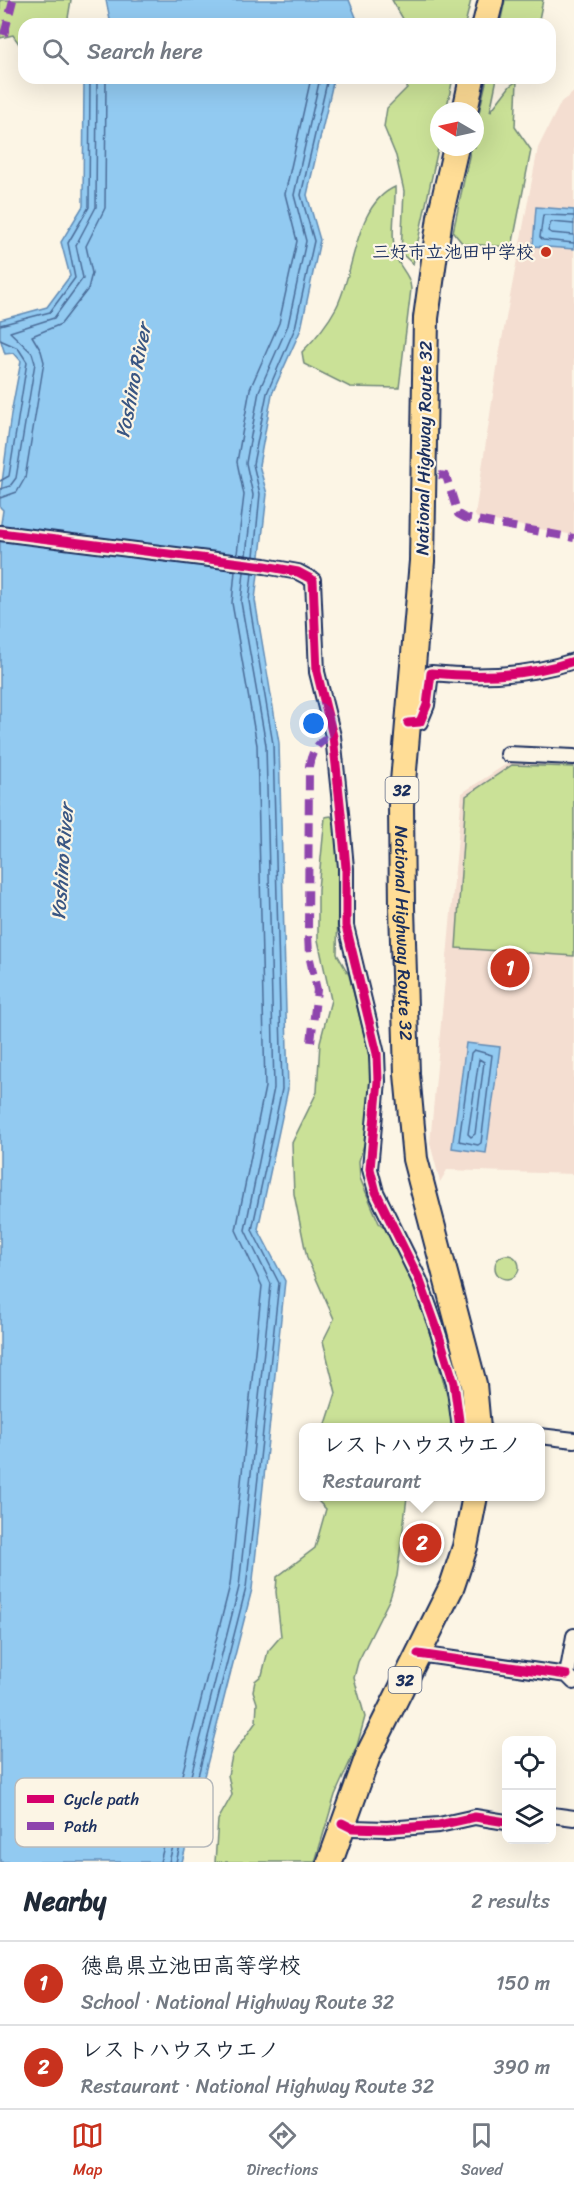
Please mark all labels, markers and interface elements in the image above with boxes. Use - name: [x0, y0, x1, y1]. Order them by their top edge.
- search box: [18, 18, 556, 84]
- text: Search here: [87, 32, 203, 71]
- icon: search: [39, 35, 72, 68]
- north arrow: [430, 102, 484, 156]
- place label: 三好市立池田中学校: [372, 236, 534, 268]
- marker: 三好市立池田中学校: [539, 245, 553, 259]
- water label: Yoshino River: [105, 317, 162, 441]
- street label: National Highway Route 32: [406, 340, 442, 556]
- your location: [299, 709, 328, 738]
- road number: 32: [386, 777, 418, 803]
- water label: Yoshino River: [41, 799, 84, 921]
- street label: National Highway Route 32: [385, 826, 422, 1041]
- pin: 1: [490, 946, 530, 990]
- popup: [299, 1423, 545, 1501]
- text: レストハウスウエノ: [323, 1425, 521, 1464]
- text: Restaurant: [323, 1464, 422, 1499]
- pin: 2: [402, 1520, 442, 1566]
- road number: 32: [388, 1667, 422, 1693]
- map controls: [502, 1736, 556, 1844]
- button: locate: [502, 1736, 556, 1790]
- legend: [15, 1778, 213, 1847]
- text: Cycle path: [64, 1785, 139, 1814]
- button: layers: [502, 1790, 556, 1844]
- text: Path: [64, 1812, 97, 1841]
- text: Nearby: [24, 1878, 106, 1924]
- text: 2 results: [471, 1884, 550, 1919]
- text: 徳島県立池田高等学校: [81, 1946, 301, 1985]
- text: 1: [39, 1966, 48, 2001]
- text: 150 m: [496, 1966, 550, 2001]
- text: School · National Highway Route 32: [81, 1985, 394, 2020]
- text: レストハウスウエノ: [81, 2030, 279, 2069]
- text: 2: [38, 2050, 49, 2085]
- text: 390 m: [494, 2050, 550, 2085]
- text: Restaurant · National Highway Route 32: [81, 2069, 434, 2104]
- tab: Map: [71, 2119, 104, 2184]
- tab: Directions: [247, 2119, 318, 2184]
- tab: Saved: [461, 2119, 503, 2184]

